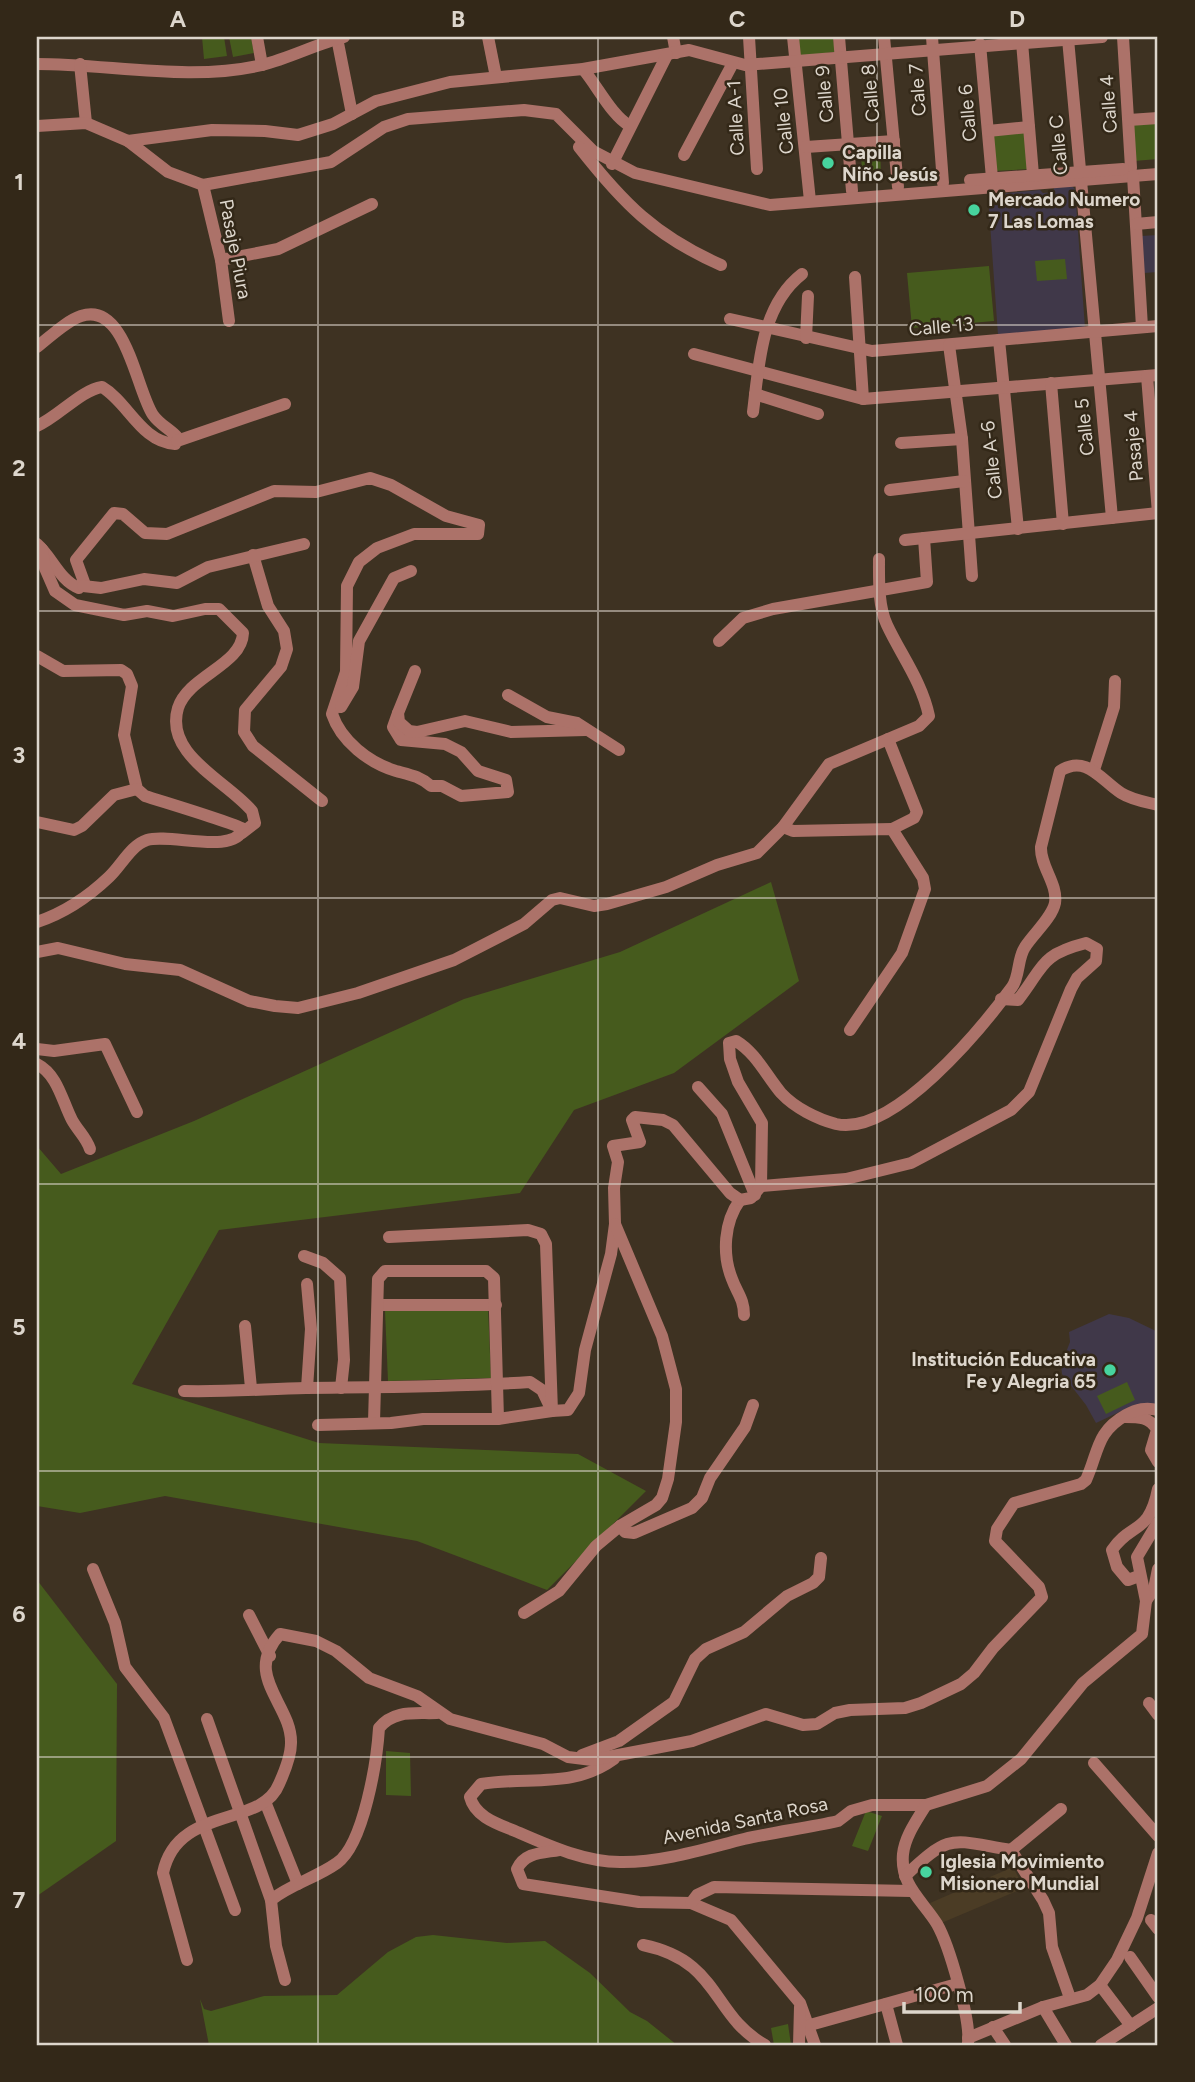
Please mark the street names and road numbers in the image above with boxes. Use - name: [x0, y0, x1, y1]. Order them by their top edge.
- street label: Calle 8: [856, 63, 885, 123]
- street label: Cale 7: [904, 63, 931, 117]
- street label: Calle 9: [811, 64, 838, 124]
- street label: Calle 4: [1095, 74, 1122, 134]
- street label: Calle A-1: [722, 80, 749, 156]
- street label: Calle 6: [954, 83, 981, 143]
- street label: Calle 10: [769, 87, 798, 155]
- street label: Calle C: [1044, 114, 1073, 176]
- street label: Pasaje Piura: [215, 197, 256, 301]
- street label: Calle 13: [908, 312, 974, 341]
- street label: Calle 5: [1070, 397, 1099, 457]
- street label: Pasaje 4: [1119, 409, 1148, 482]
- street label: Calle A-6: [976, 420, 1007, 500]
- street label: Avenida Santa Rosa: [660, 1792, 830, 1849]

